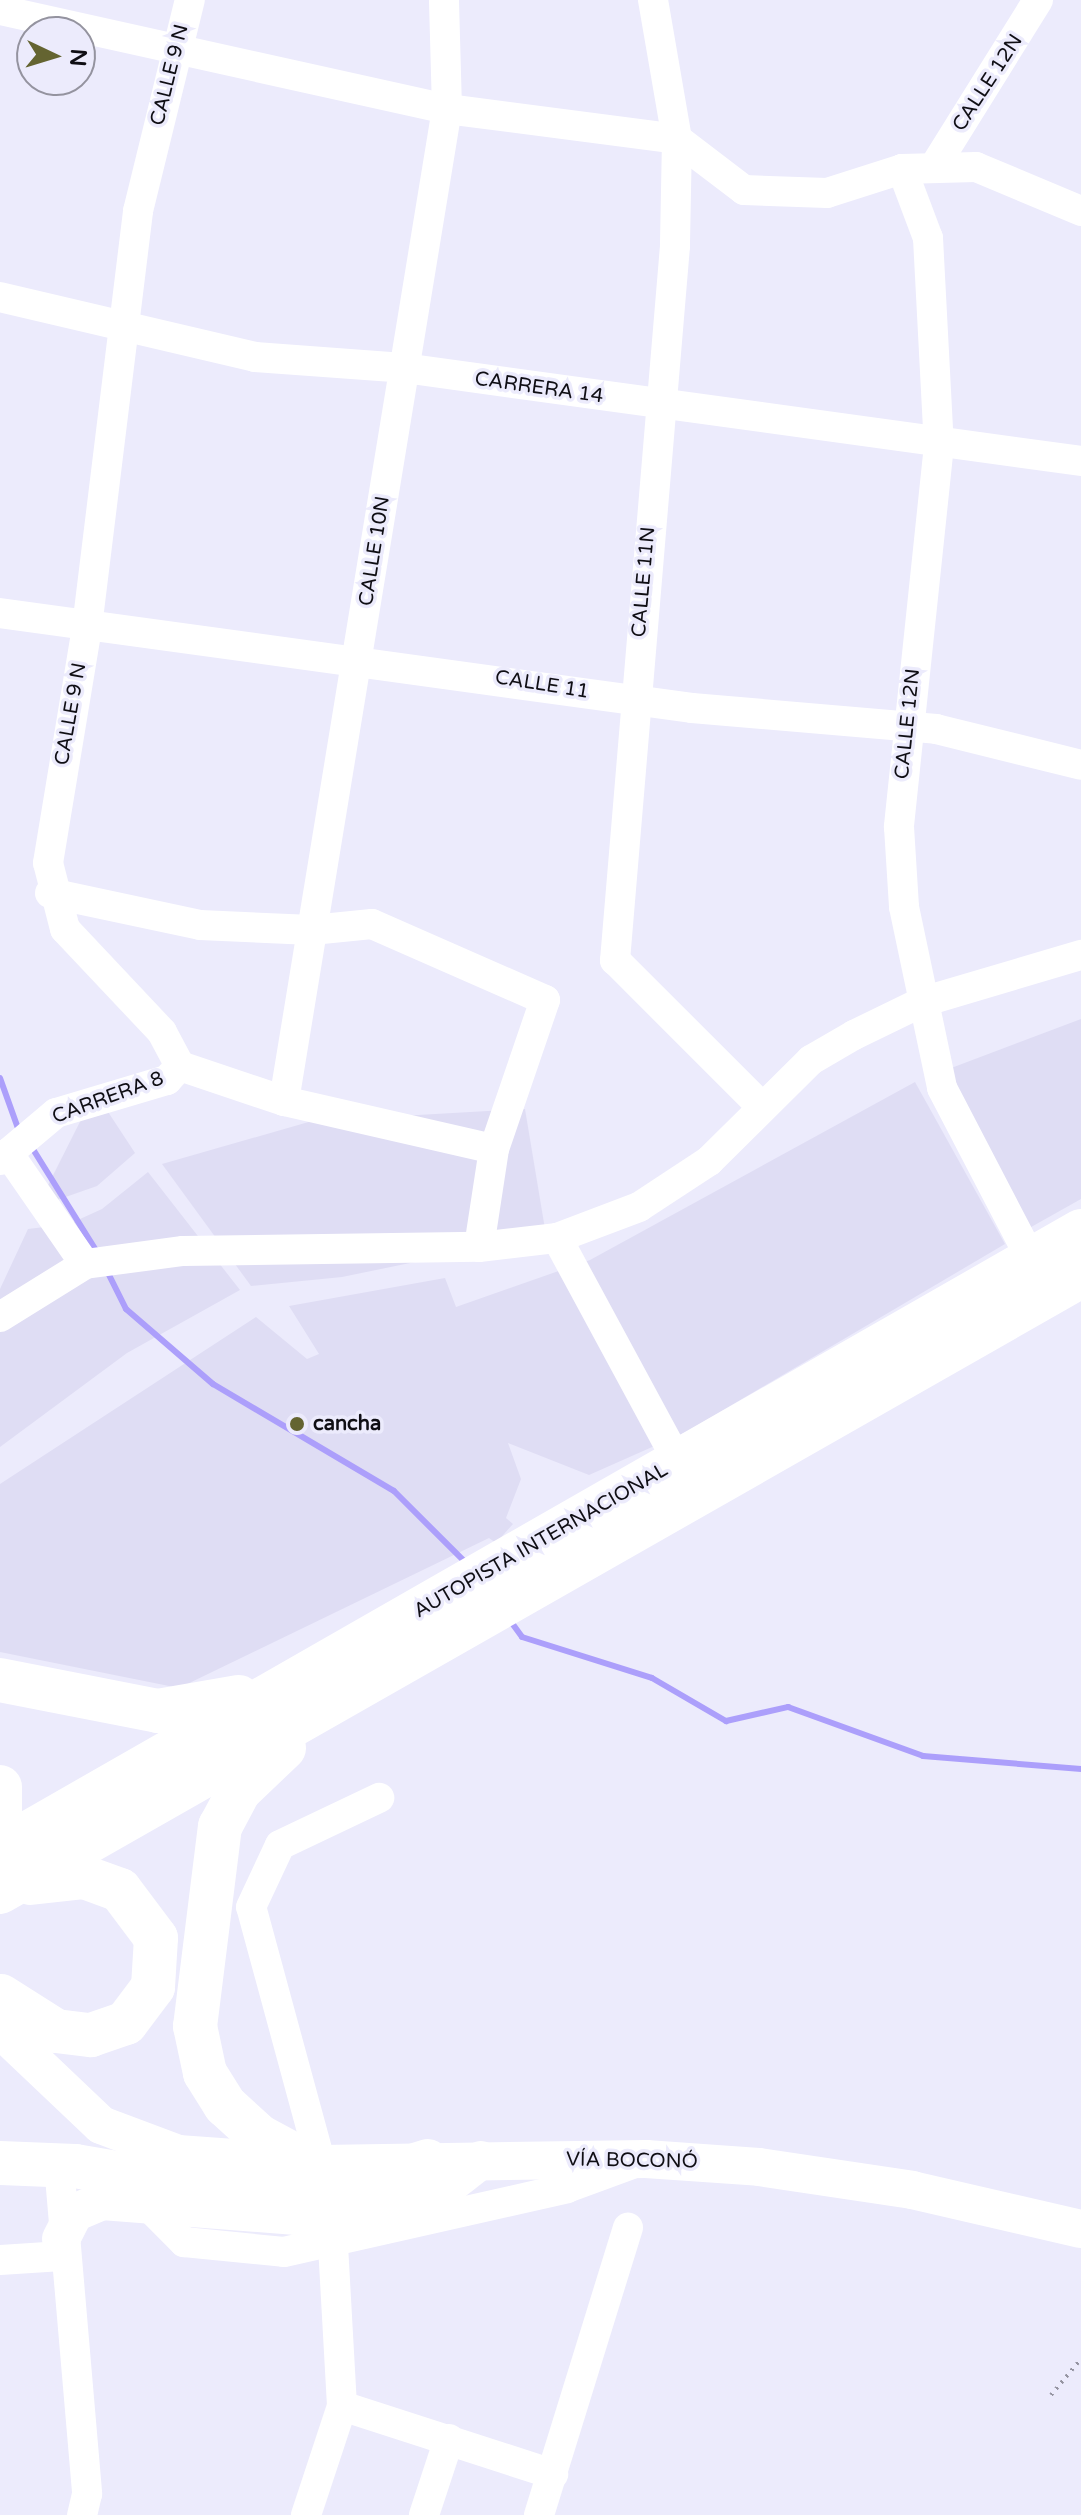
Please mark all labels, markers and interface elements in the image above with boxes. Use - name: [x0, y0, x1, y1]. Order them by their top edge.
- north arrow: [16, 16, 96, 96]
- street label: CALLE 9 N: [146, 22, 194, 128]
- street label: CALLE 12N: [948, 30, 1028, 136]
- text: N: [64, 48, 92, 67]
- street label: CARRERA 14: [473, 367, 605, 409]
- street label: CALLE 10N: [354, 494, 396, 608]
- street label: CALLE 11N: [627, 526, 661, 638]
- street label: CALLE 9 N: [50, 661, 92, 767]
- street label: CALLE 11: [493, 666, 591, 704]
- street label: CALLE 12N: [890, 668, 926, 780]
- street label: CARRERA 8: [49, 1067, 167, 1129]
- place label: cancha: [313, 1412, 381, 1436]
- marker: cancha: [288, 1415, 306, 1433]
- street label: AUTOPISTA INTERNACIONAL: [410, 1458, 672, 1624]
- street label: VÍA BOCONÓ: [566, 2148, 698, 2174]

